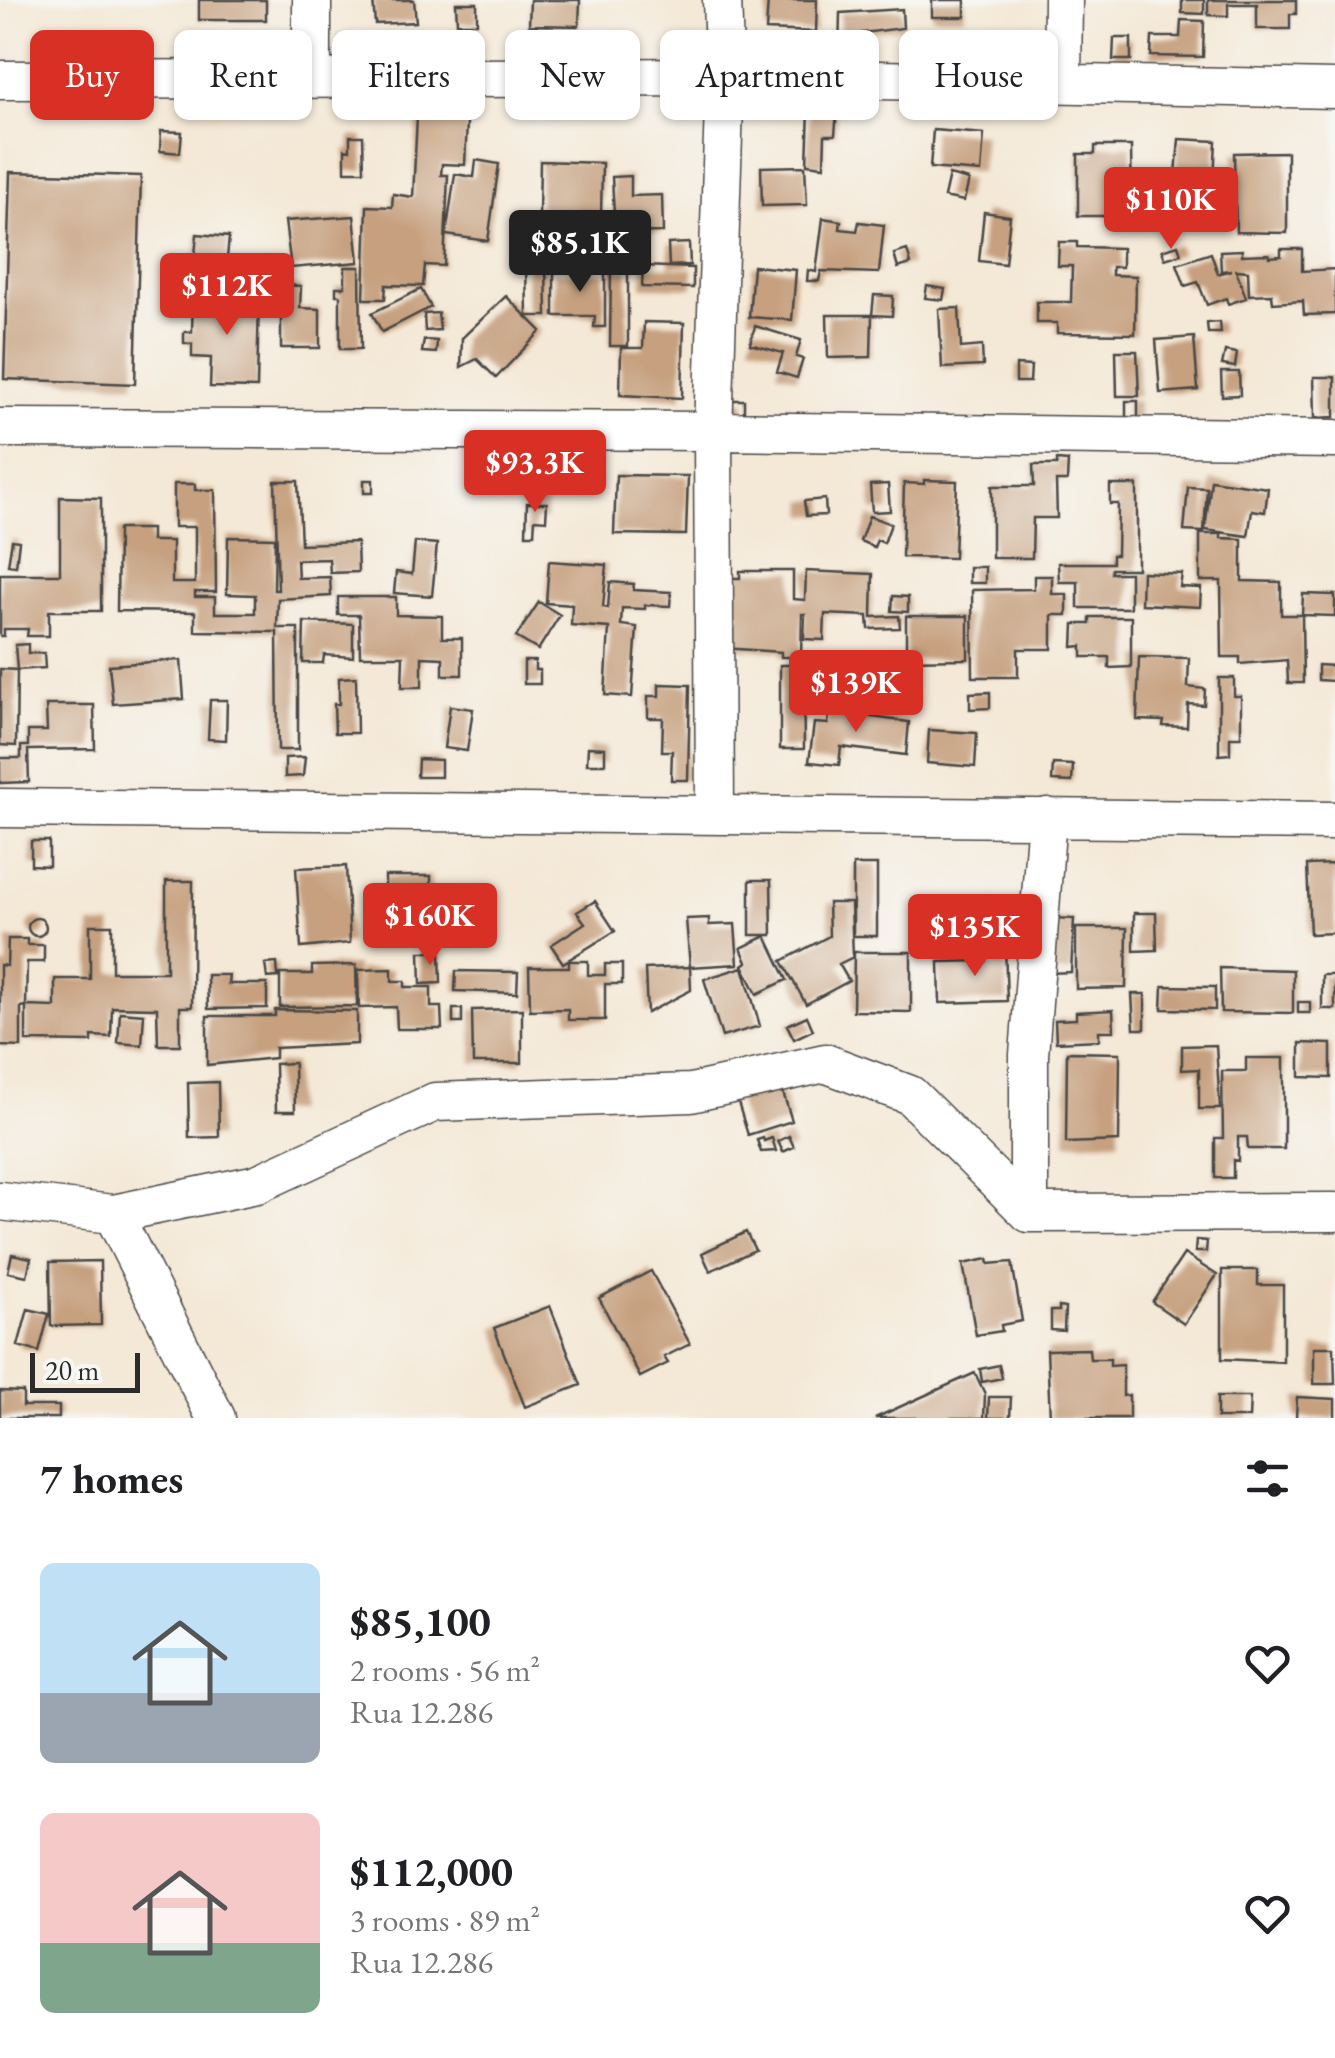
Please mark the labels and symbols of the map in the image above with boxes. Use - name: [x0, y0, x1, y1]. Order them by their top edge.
- pin: $110K: [1101, 167, 1241, 252]
- pin: $85.1K: [499, 210, 661, 295]
- pin: $112K: [157, 253, 297, 338]
- pin: $93.3K: [454, 430, 616, 515]
- pin: $139K: [786, 650, 926, 735]
- pin: $160K: [360, 883, 500, 968]
- pin: $135K: [905, 894, 1045, 979]
- scale bar: [30, 1348, 140, 1392]

